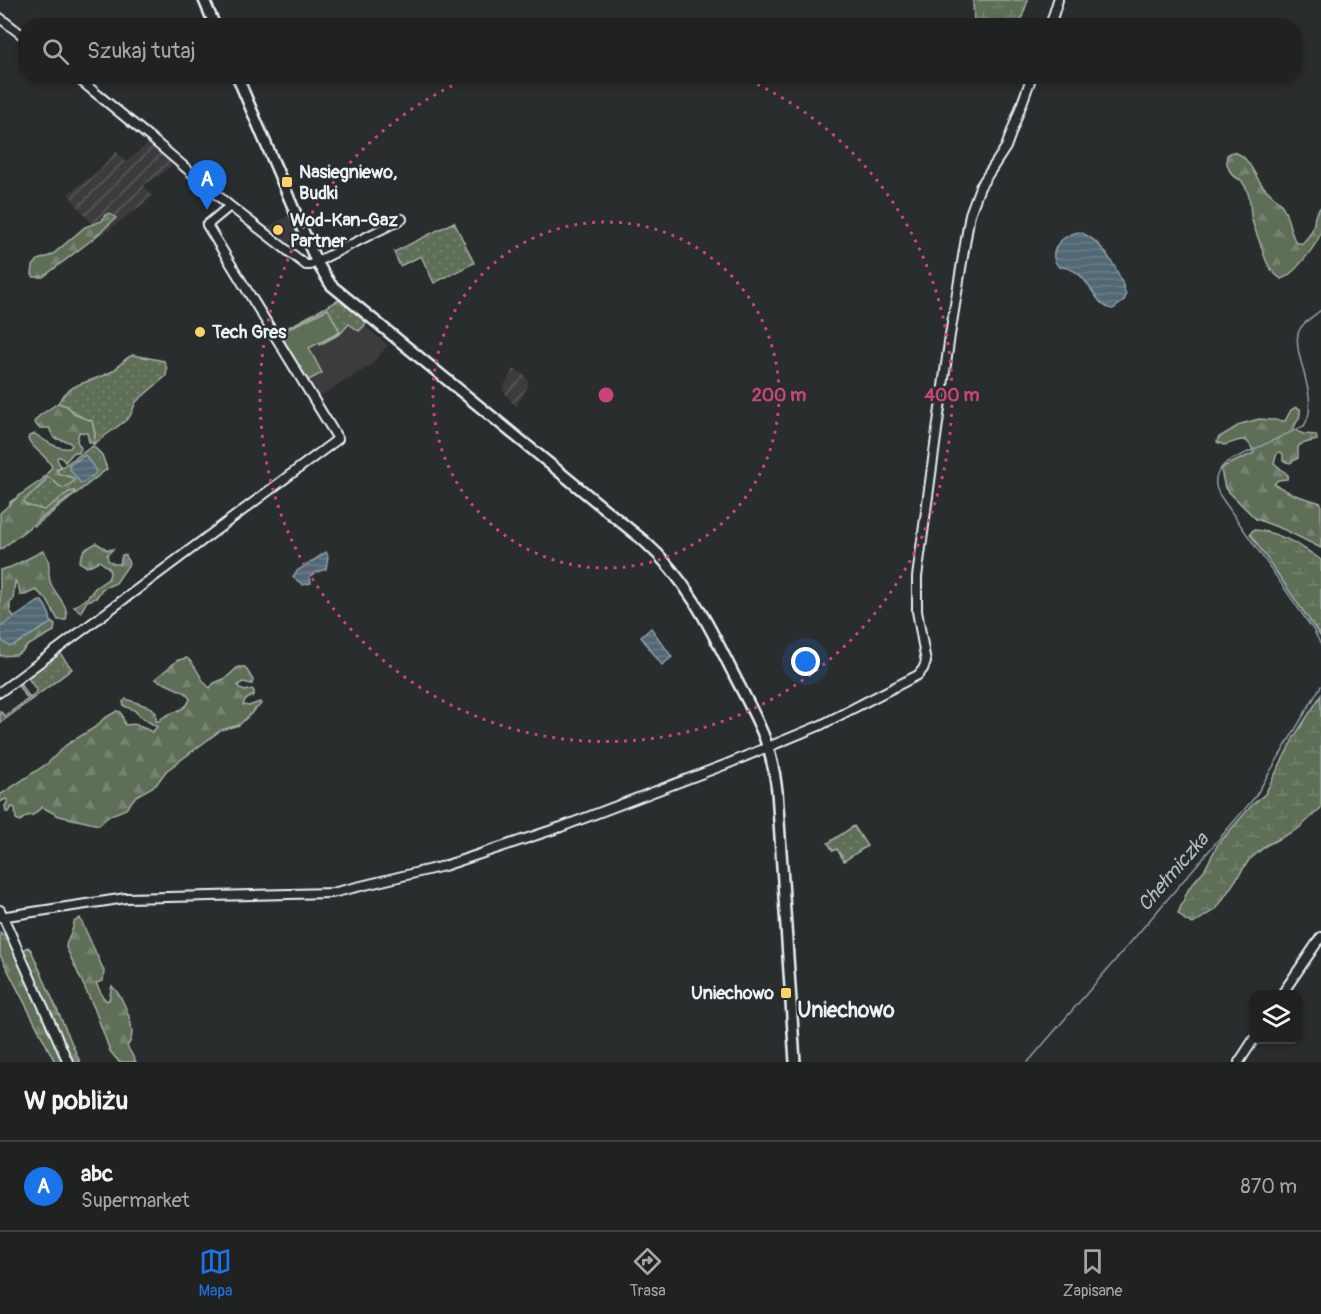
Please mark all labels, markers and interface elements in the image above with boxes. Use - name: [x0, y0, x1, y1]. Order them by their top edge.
- search box: [18, 18, 1303, 84]
- icon: search: [39, 35, 72, 68]
- text: Szukaj tutaj: [87, 37, 196, 65]
- pin: A: [188, 160, 226, 210]
- place label: Nasiegniewo, Budki: [299, 161, 397, 205]
- marker: Nasiegniewo, Budki: [280, 175, 294, 189]
- place label: Wod-Kan-Gaz Partner: [290, 209, 398, 253]
- marker: Wod-Kan-Gaz Partner: [271, 223, 285, 237]
- place label: Tech Gres: [211, 321, 287, 344]
- marker: Tech Gres: [193, 325, 207, 339]
- text: 200 m: [752, 384, 806, 407]
- text: 400 m: [925, 384, 979, 407]
- centre of rings: [596, 385, 616, 405]
- your location: [791, 647, 820, 676]
- water label: Chełmiczka: [1132, 826, 1215, 916]
- place label: Uniechowo: [691, 982, 774, 1005]
- marker: Uniechowo: [779, 986, 793, 1000]
- map controls: [1249, 990, 1303, 1044]
- button: layers: [1249, 990, 1303, 1044]
- district label: Uniechowo: [798, 997, 895, 1024]
- text: W pobliżu: [24, 1085, 128, 1117]
- text: abc: [81, 1160, 113, 1188]
- text: A: [37, 1174, 50, 1199]
- text: 870 m: [1241, 1174, 1297, 1199]
- text: Supermarket: [81, 1188, 190, 1213]
- tab: Mapa: [199, 1245, 232, 1301]
- tab: Trasa: [629, 1245, 666, 1301]
- tab: Zapisane: [1063, 1245, 1122, 1301]

